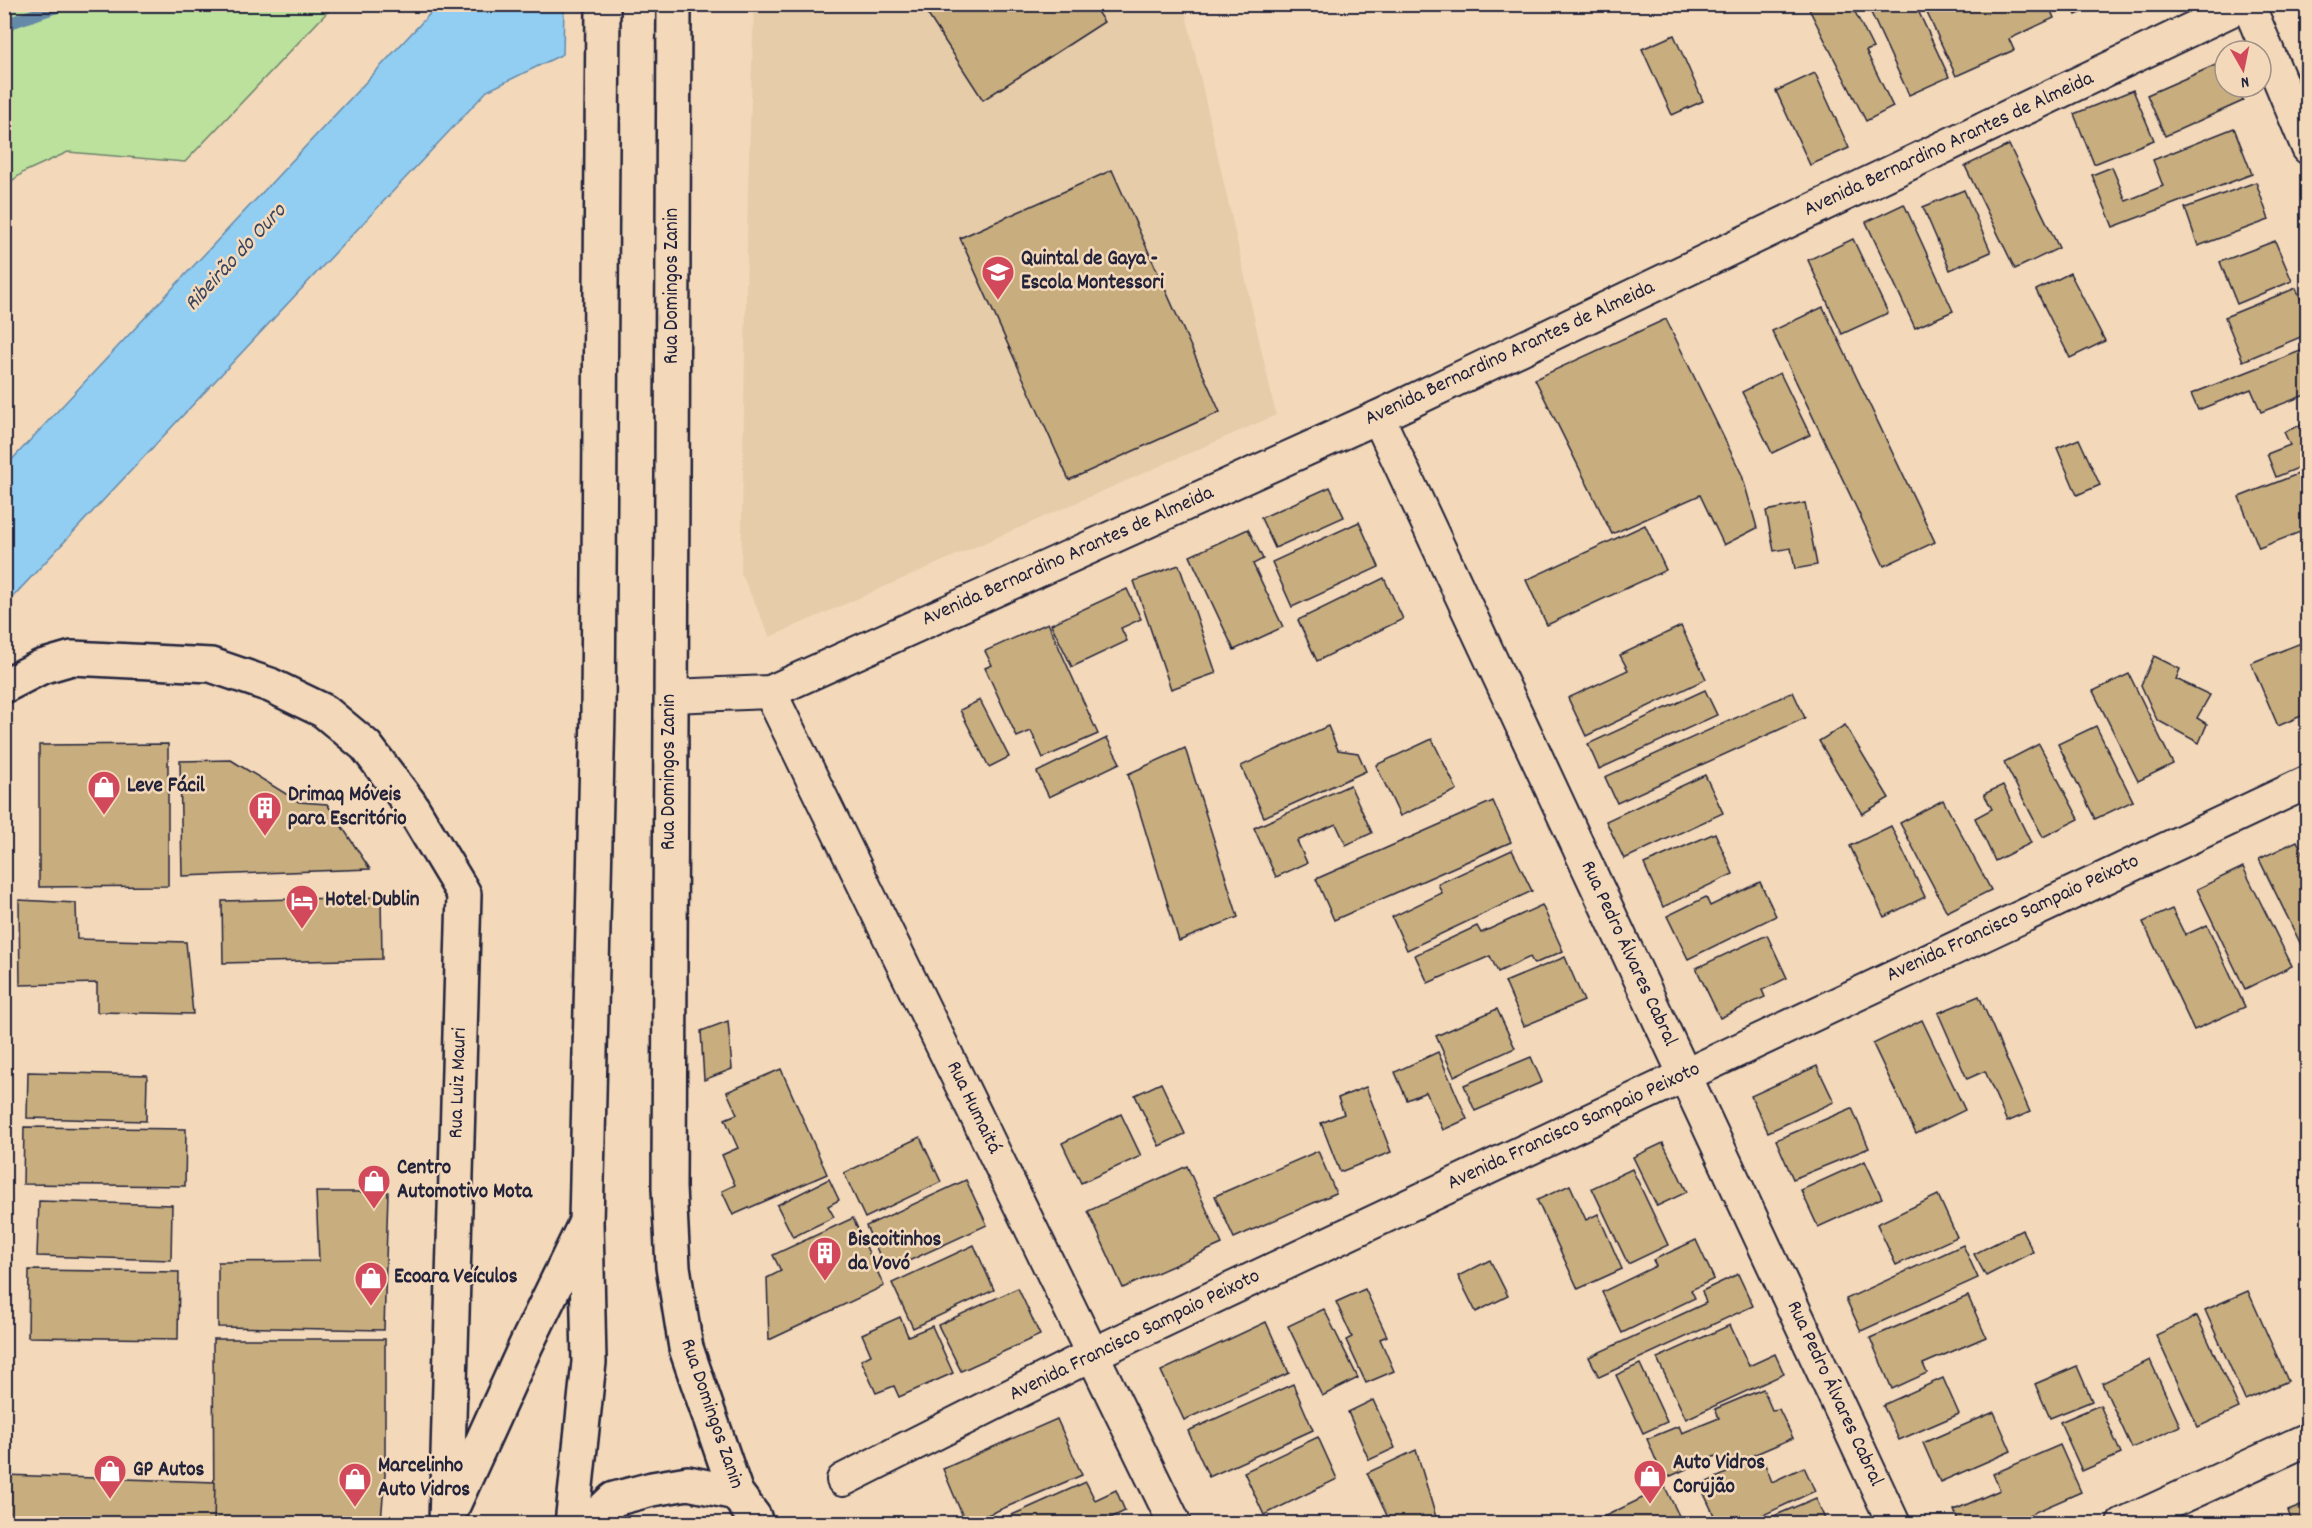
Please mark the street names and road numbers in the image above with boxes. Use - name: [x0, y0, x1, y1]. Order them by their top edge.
- street label: Avenida Bernardino Arantes de Almeida: [1799, 64, 2100, 225]
- street label: Rua Domingos Zanin: [658, 208, 688, 364]
- street label: Avenida Bernardino Arantes de Almeida: [1360, 273, 1661, 434]
- street label: Avenida Bernardino Arantes de Almeida: [917, 478, 1220, 635]
- street label: Rua Domingos Zanin: [655, 694, 685, 850]
- street label: Avenida Francisco Sampaio Peixoto: [1882, 847, 2144, 991]
- street label: Rua Pedro Álvares Cabral: [1572, 856, 1684, 1052]
- street label: Rua Luiz Mauri: [442, 1027, 476, 1139]
- street label: Avenida Francisco Sampaio Peixoto: [1443, 1055, 1705, 1199]
- street label: Rua Humaitá: [938, 1056, 1009, 1160]
- street label: Avenida Francisco Sampaio Peixoto: [1004, 1262, 1266, 1410]
- street label: Rua Pedro Álvares Cabral: [1778, 1296, 1890, 1492]
- street label: Rua Domingos Zanin: [671, 1335, 751, 1493]

